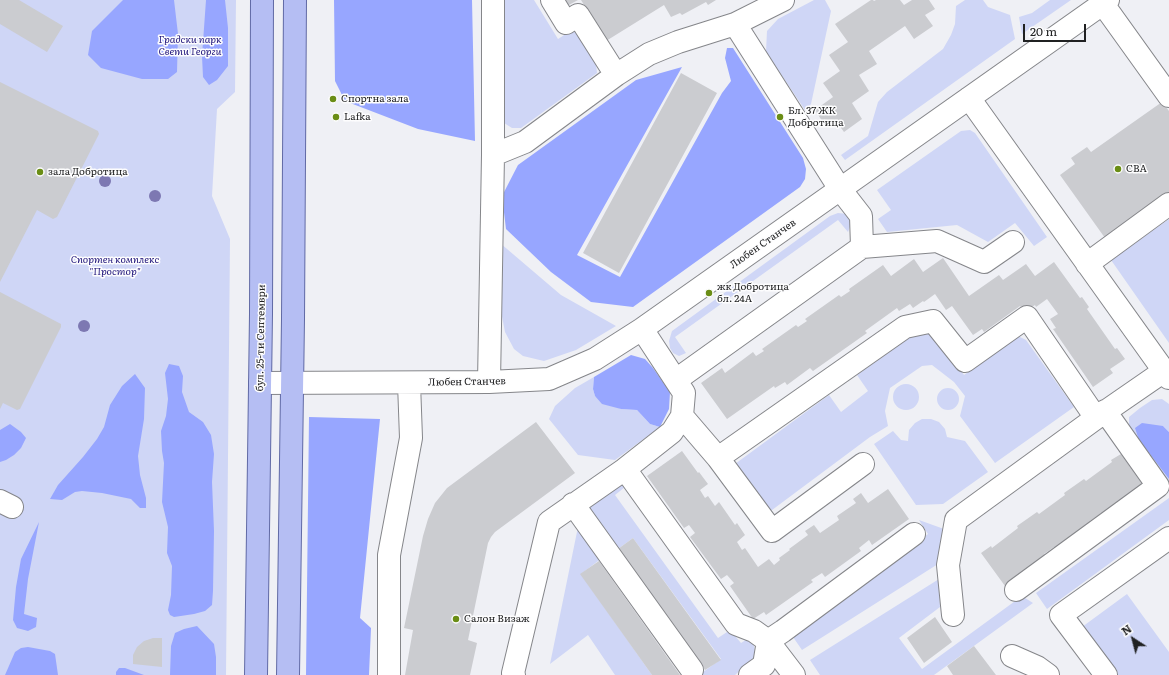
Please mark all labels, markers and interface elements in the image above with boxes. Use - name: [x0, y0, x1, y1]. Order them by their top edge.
- scale bar: [1025, 16, 1088, 42]
- text: 20 m: [1030, 22, 1057, 40]
- park label: Градски парк Свети Георги: [158, 34, 222, 58]
- place label: Спортна зала: [341, 93, 409, 105]
- marker: Спортна зала: [328, 94, 338, 104]
- place label: Бл. 37 ЖК Добротица: [788, 105, 844, 128]
- place label: Lafka: [344, 111, 371, 123]
- marker: Lafka: [331, 112, 341, 122]
- marker: Бл. 37 ЖК Добротица: [775, 112, 785, 122]
- place label: CBA: [1126, 163, 1147, 175]
- marker: CBA: [1113, 164, 1123, 174]
- place label: зала Добротица: [48, 166, 128, 178]
- marker: зала Добротица: [35, 167, 45, 177]
- street label: Любен Станчев: [728, 217, 798, 271]
- park label: Спортен комплекс "Простор": [71, 254, 159, 278]
- place label: жк Добротица бл. 24А: [717, 281, 789, 304]
- street label: бул. 25-ти Септември: [254, 284, 268, 392]
- marker: жк Добротица бл. 24А: [704, 288, 714, 298]
- street label: Любен Станчев: [428, 375, 506, 389]
- place label: Салон Визаж: [464, 613, 530, 625]
- marker: Салон Визаж: [451, 614, 461, 624]
- north arrow: [1113, 619, 1153, 659]
- text: N: [1118, 620, 1134, 638]

